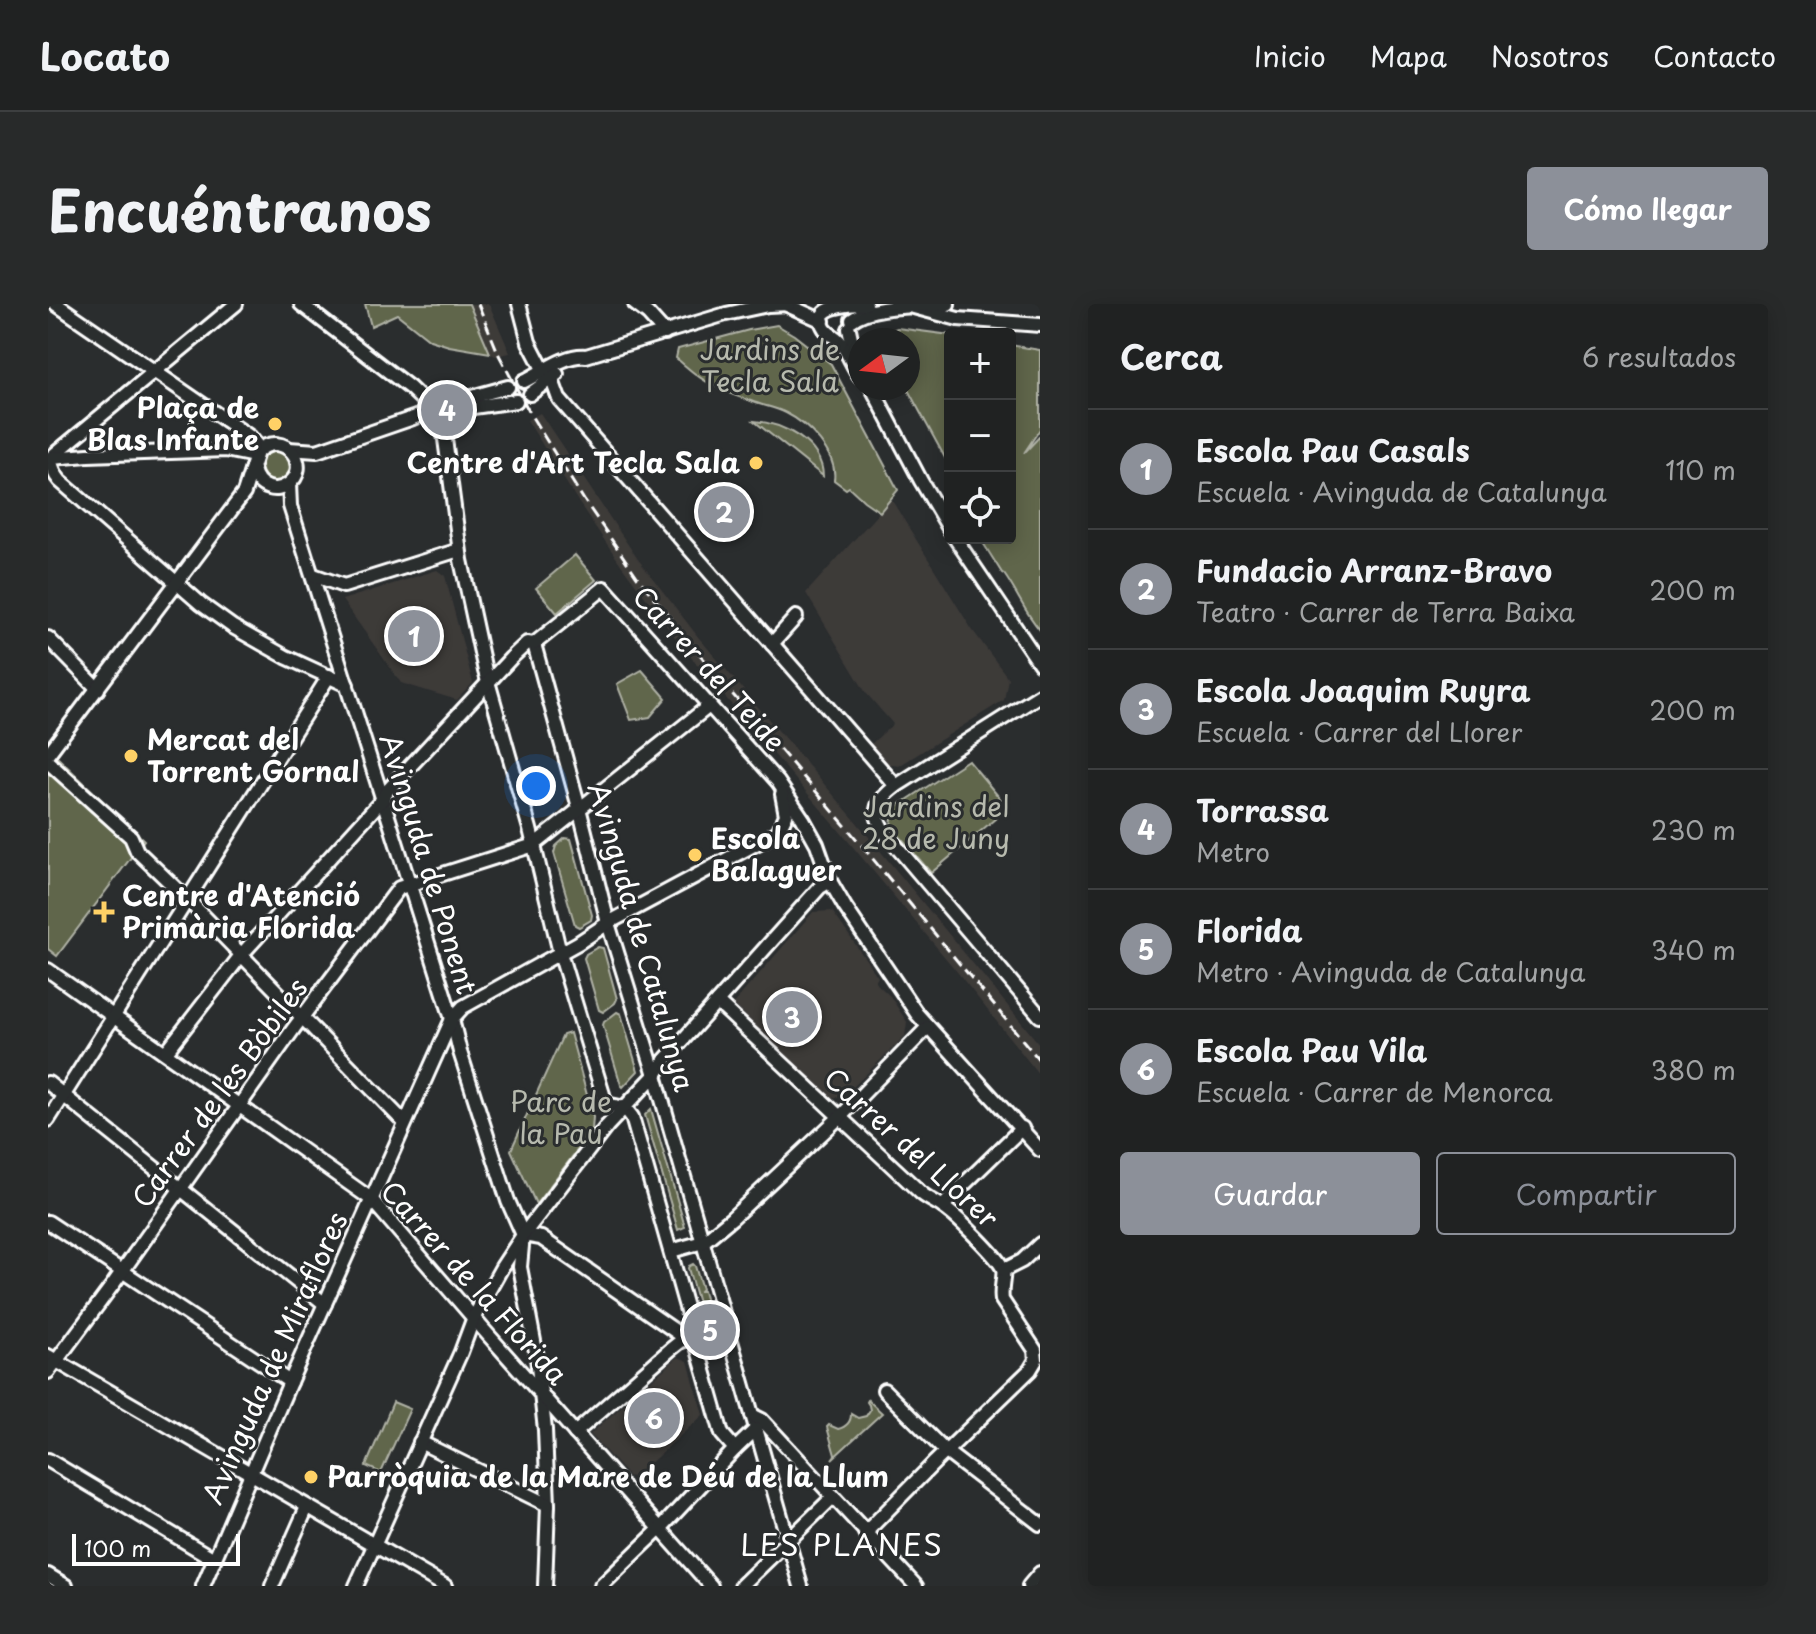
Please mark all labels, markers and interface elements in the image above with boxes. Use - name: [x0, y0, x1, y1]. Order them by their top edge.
- text: Locato: [40, 27, 170, 84]
- text: Inicio: [1254, 34, 1326, 77]
- text: Mapa: [1370, 34, 1447, 77]
- text: Nosotros: [1491, 34, 1609, 77]
- text: Contacto: [1653, 34, 1776, 77]
- text: Encuéntranos: [48, 166, 432, 251]
- button: Cómo llegar: [1527, 167, 1768, 250]
- park label: Jardins de Tecla Sala: [700, 327, 840, 402]
- north arrow: [848, 328, 920, 400]
- map controls: [944, 328, 1016, 544]
- button: +: [944, 328, 1016, 400]
- text: Cerca: [1120, 330, 1223, 382]
- text: 6 resultados: [1582, 337, 1736, 376]
- pin: 4: [421, 380, 473, 440]
- place label: Plaça de Blas Infante: [87, 385, 259, 460]
- button: −: [944, 400, 1016, 472]
- marker: Plaça de Blas Infante: [266, 415, 284, 433]
- text: Escola Pau Casals: [1196, 427, 1470, 472]
- place label: Centre d'Art Tecla Sala: [406, 440, 741, 483]
- text: 1: [1140, 450, 1152, 489]
- text: 110 m: [1665, 450, 1736, 489]
- marker: Centre d'Art Tecla Sala: [747, 454, 765, 472]
- button: locate: [944, 472, 1016, 544]
- text: Escuela · Avinguda de Catalunya: [1196, 472, 1607, 511]
- pin: 2: [698, 482, 750, 542]
- text: Fundacio Arranz-Bravo: [1196, 547, 1552, 592]
- text: 2: [1137, 570, 1155, 609]
- text: 200 m: [1649, 570, 1736, 609]
- street label: Carrer del Teide: [623, 575, 797, 761]
- text: Teatro · Carrer de Terra Baixa: [1196, 592, 1575, 631]
- pin: 1: [388, 606, 440, 666]
- text: Escola Joaquim Ruyra: [1196, 667, 1531, 712]
- text: 3: [1137, 690, 1155, 729]
- text: 200 m: [1649, 690, 1736, 729]
- text: Escuela · Carrer del Llorer: [1196, 712, 1522, 751]
- place label: Mercat del Torrent Gornal: [147, 717, 359, 792]
- street label: Avinguda de Ponent: [369, 728, 490, 999]
- marker: Mercat del Torrent Gornal: [122, 747, 140, 765]
- your location: [516, 766, 556, 806]
- street label: Avinguda de Catalunya: [578, 777, 707, 1097]
- park label: Jardins del 28 de Juny: [862, 784, 1010, 859]
- text: Torrassa: [1196, 787, 1329, 832]
- text: 4: [1137, 810, 1155, 849]
- text: 230 m: [1651, 810, 1736, 849]
- place label: Escola Balaguer: [711, 816, 842, 891]
- text: Metro: [1196, 832, 1270, 871]
- marker: Escola Balaguer: [686, 846, 704, 864]
- place label: Centre d'Atenció Primària Florida: [122, 873, 360, 948]
- marker: Centre d'Atenció Primària Florida: [93, 901, 115, 923]
- text: Florida: [1196, 907, 1303, 952]
- text: 5: [1138, 930, 1154, 969]
- text: 340 m: [1651, 930, 1736, 969]
- text: Metro · Avinguda de Catalunya: [1196, 952, 1585, 991]
- street label: Carrer de les Bòbiles: [120, 968, 317, 1216]
- pin: 3: [766, 987, 818, 1047]
- text: Escola Pau Vila: [1196, 1027, 1427, 1072]
- text: 6: [1137, 1050, 1155, 1089]
- text: 380 m: [1651, 1050, 1736, 1089]
- street label: Carrer del Llorer: [815, 1057, 1009, 1237]
- text: Escuela · Carrer de Menorca: [1196, 1072, 1553, 1111]
- park label: Parc de la Pau: [510, 1079, 612, 1154]
- button: Guardar: [1120, 1152, 1420, 1235]
- button: Compartir: [1436, 1152, 1736, 1235]
- street label: Carrer de la Florida: [371, 1170, 579, 1394]
- street label: Avinguda de Miraflores: [190, 1204, 358, 1510]
- pin: 5: [684, 1300, 736, 1360]
- pin: 6: [628, 1388, 680, 1448]
- place label: Parròquia de la Mare de Déu de la Llum: [327, 1454, 889, 1497]
- marker: Parròquia de la Mare de Déu de la Llum: [302, 1468, 320, 1486]
- district label: LES PLANES: [740, 1521, 944, 1566]
- scale bar: [72, 1530, 240, 1566]
- text: 100 m: [84, 1531, 151, 1564]

